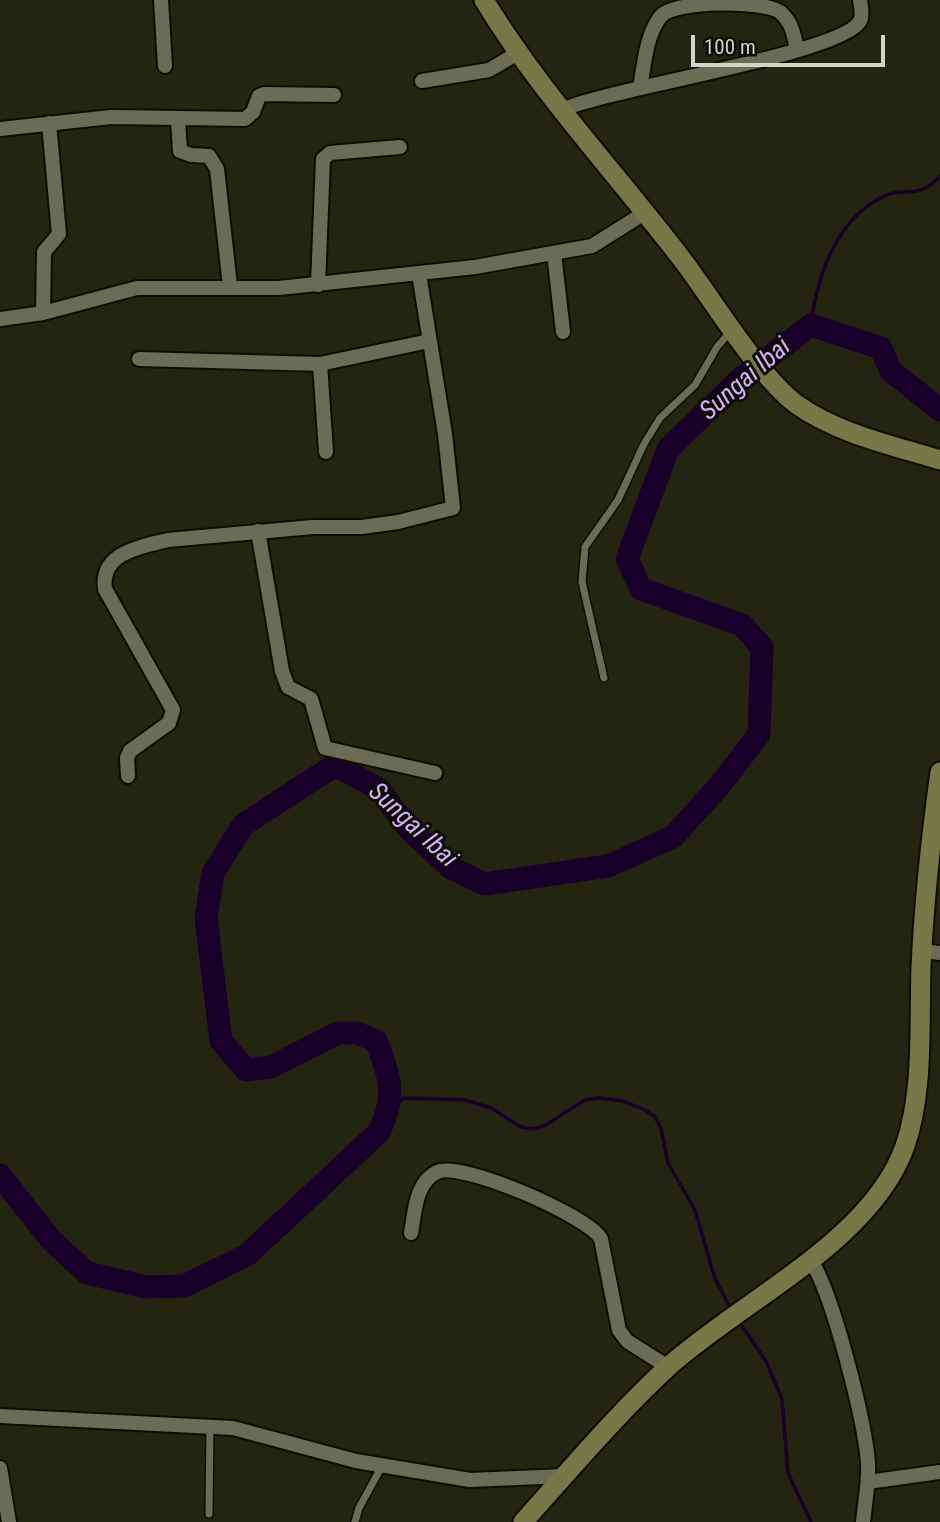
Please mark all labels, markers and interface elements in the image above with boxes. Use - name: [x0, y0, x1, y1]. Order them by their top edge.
- scale bar: [695, 21, 889, 65]
- text: 100 m: [704, 35, 756, 59]
- water label: Sungai Ibai: [694, 332, 798, 428]
- water label: Sungai Ibai: [361, 777, 463, 875]

